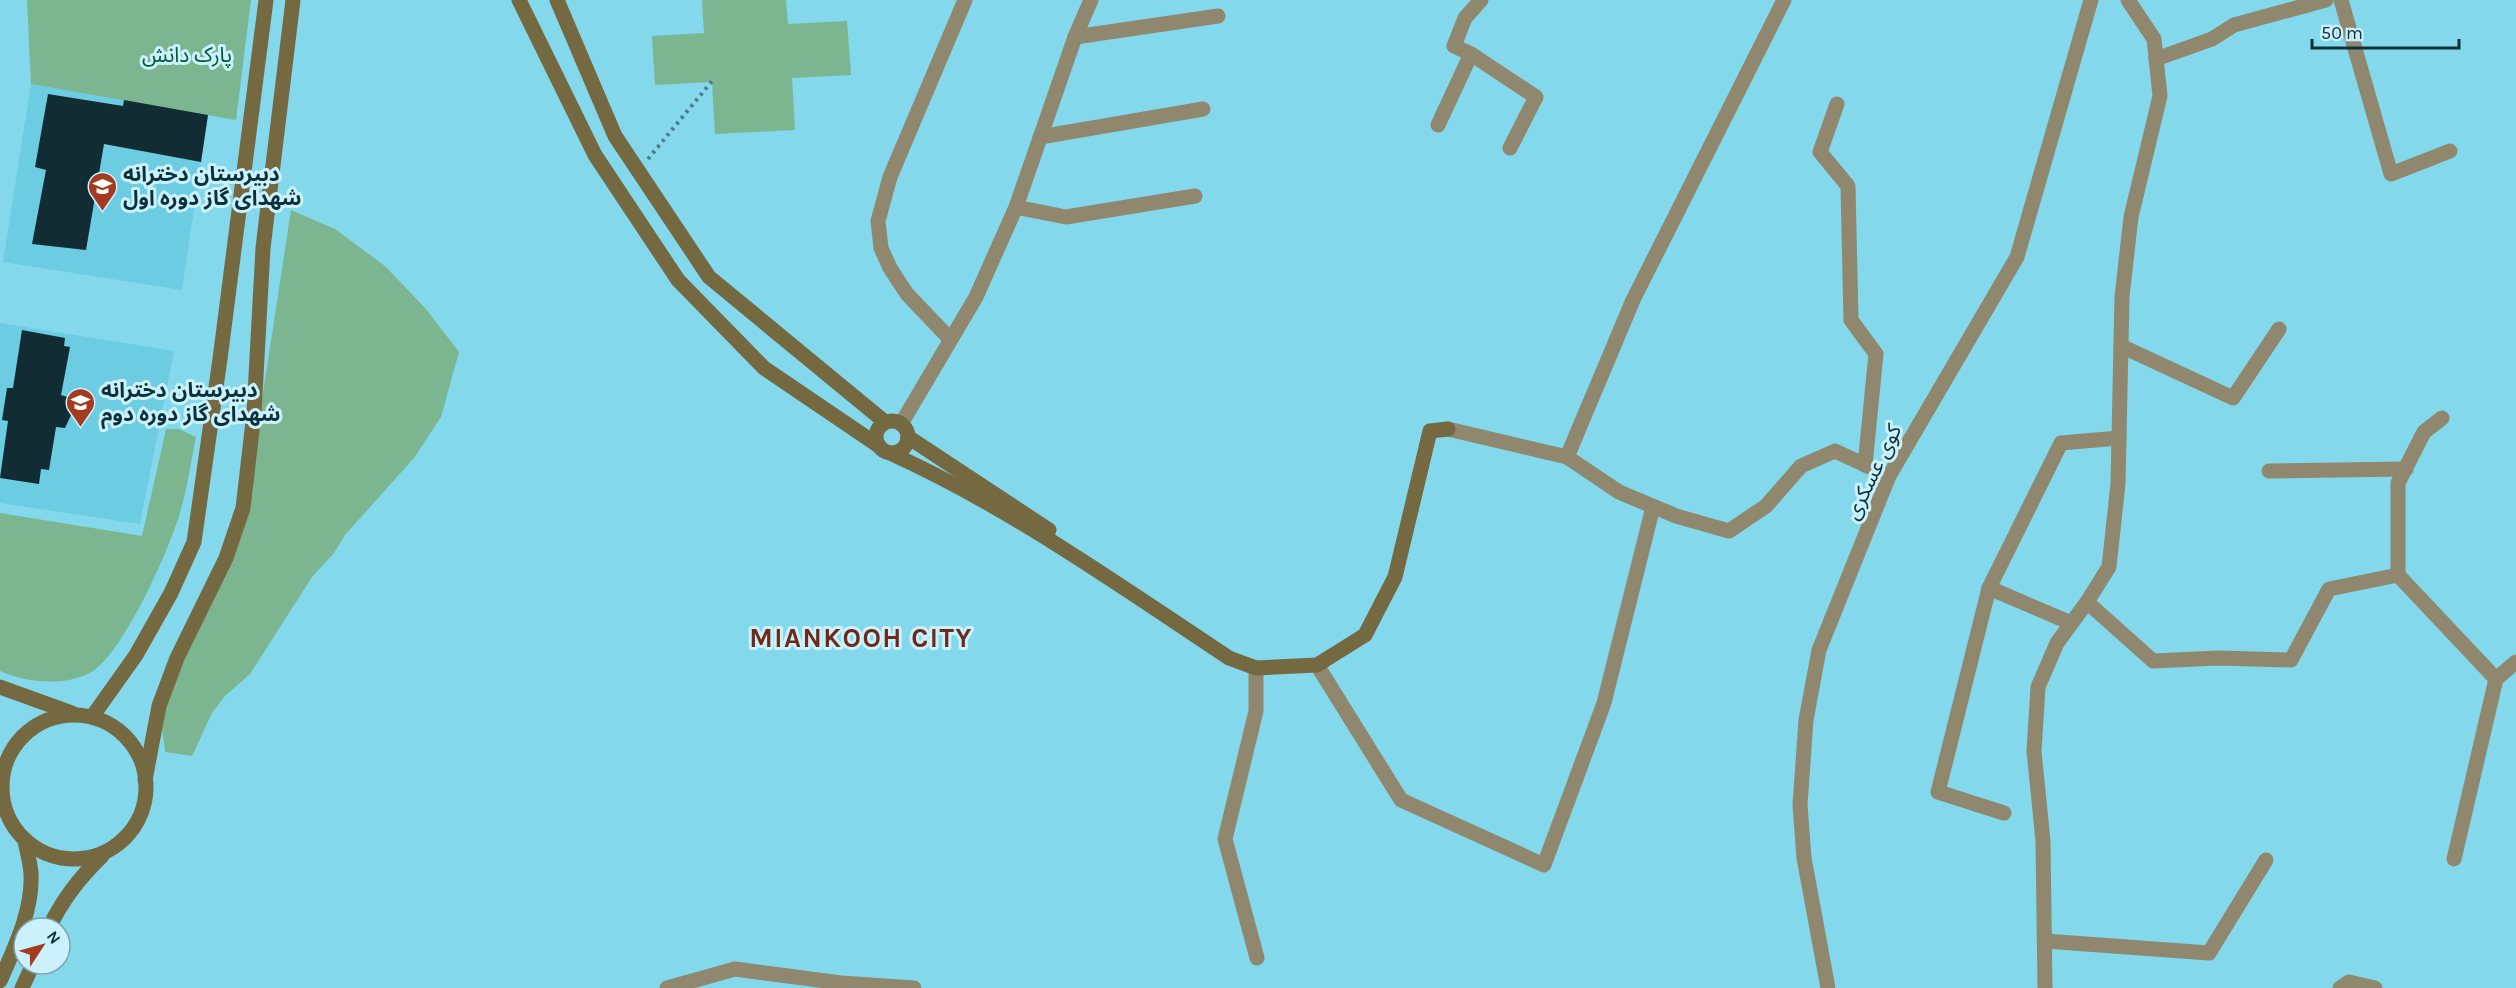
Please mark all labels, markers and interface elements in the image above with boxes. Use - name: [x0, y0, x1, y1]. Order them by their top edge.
- scale bar: [2312, 12, 2459, 50]
- text: 50 m: [2321, 22, 2363, 44]
- park label: پارک دانش: [142, 43, 232, 68]
- place label: دبیرستان دخترانه شهدای گاز دوره اول: [123, 162, 301, 210]
- school or university icon: دبیرستان دخترانه شهدای گاز دوره اول: [86, 170, 118, 212]
- place label: دبیرستان دخترانه شهدای گاز دوره دوم: [101, 378, 280, 430]
- school or university icon: دبیرستان دخترانه شهدای گاز دوره دوم: [64, 386, 96, 428]
- street label: کوی عسکری: [1840, 420, 1906, 523]
- district label: MIANKOOH CITY: [749, 622, 973, 654]
- north arrow: [12, 916, 72, 976]
- text: N: [43, 927, 65, 948]

